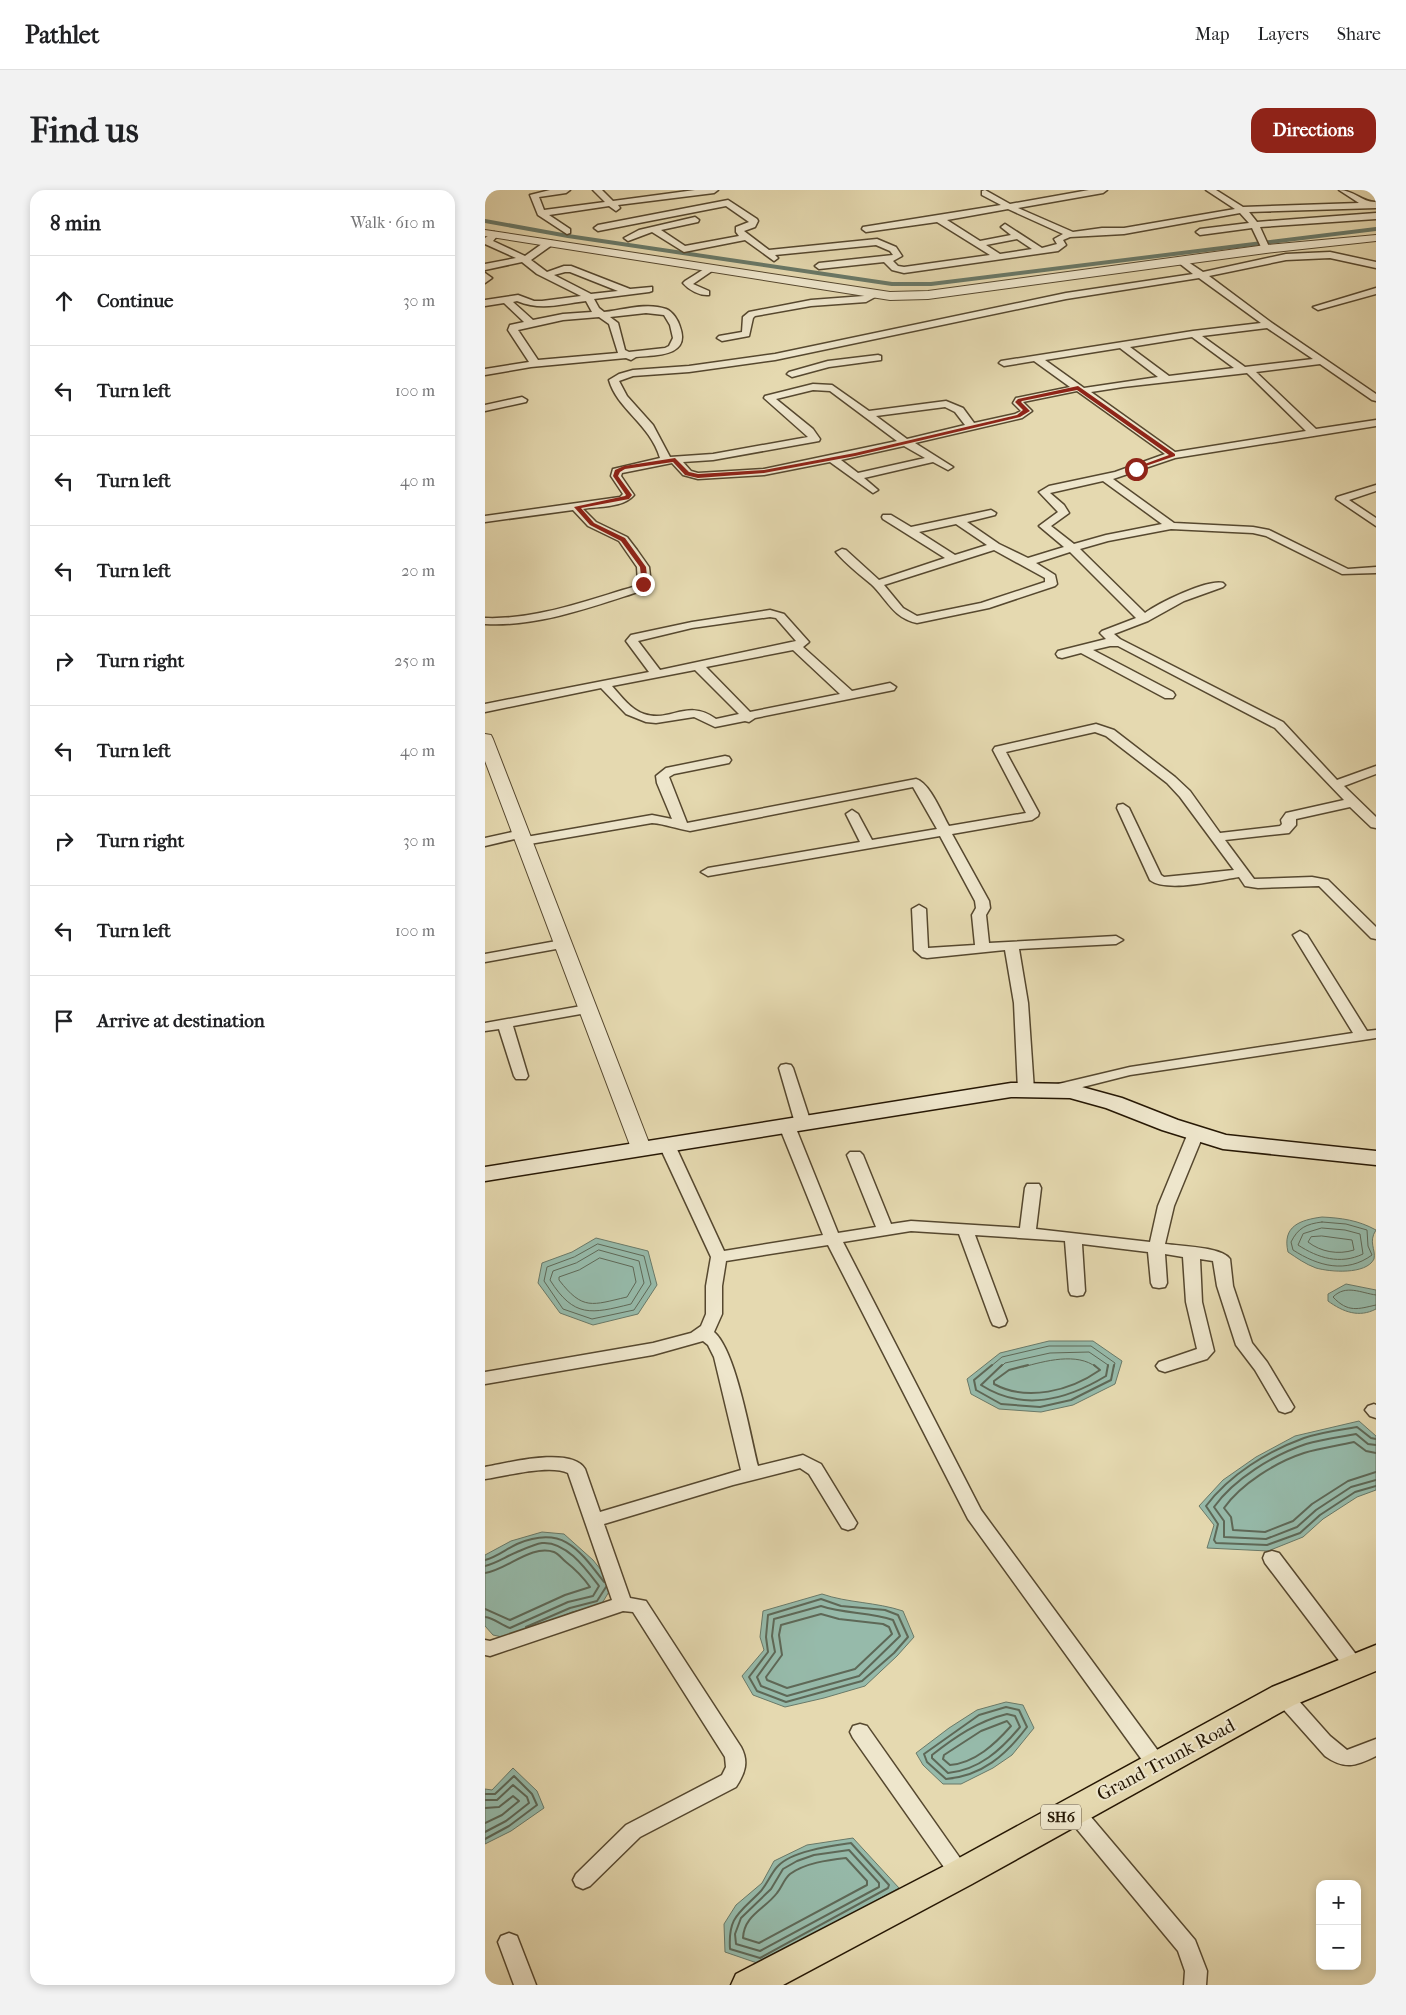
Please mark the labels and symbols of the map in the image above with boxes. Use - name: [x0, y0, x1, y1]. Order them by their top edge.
- route start: [1125, 458, 1148, 481]
- route end: [632, 573, 655, 596]
- street label: Grand Trunk Road: [1093, 1714, 1239, 1806]
- road number: SH6: [1041, 1804, 1081, 1830]

